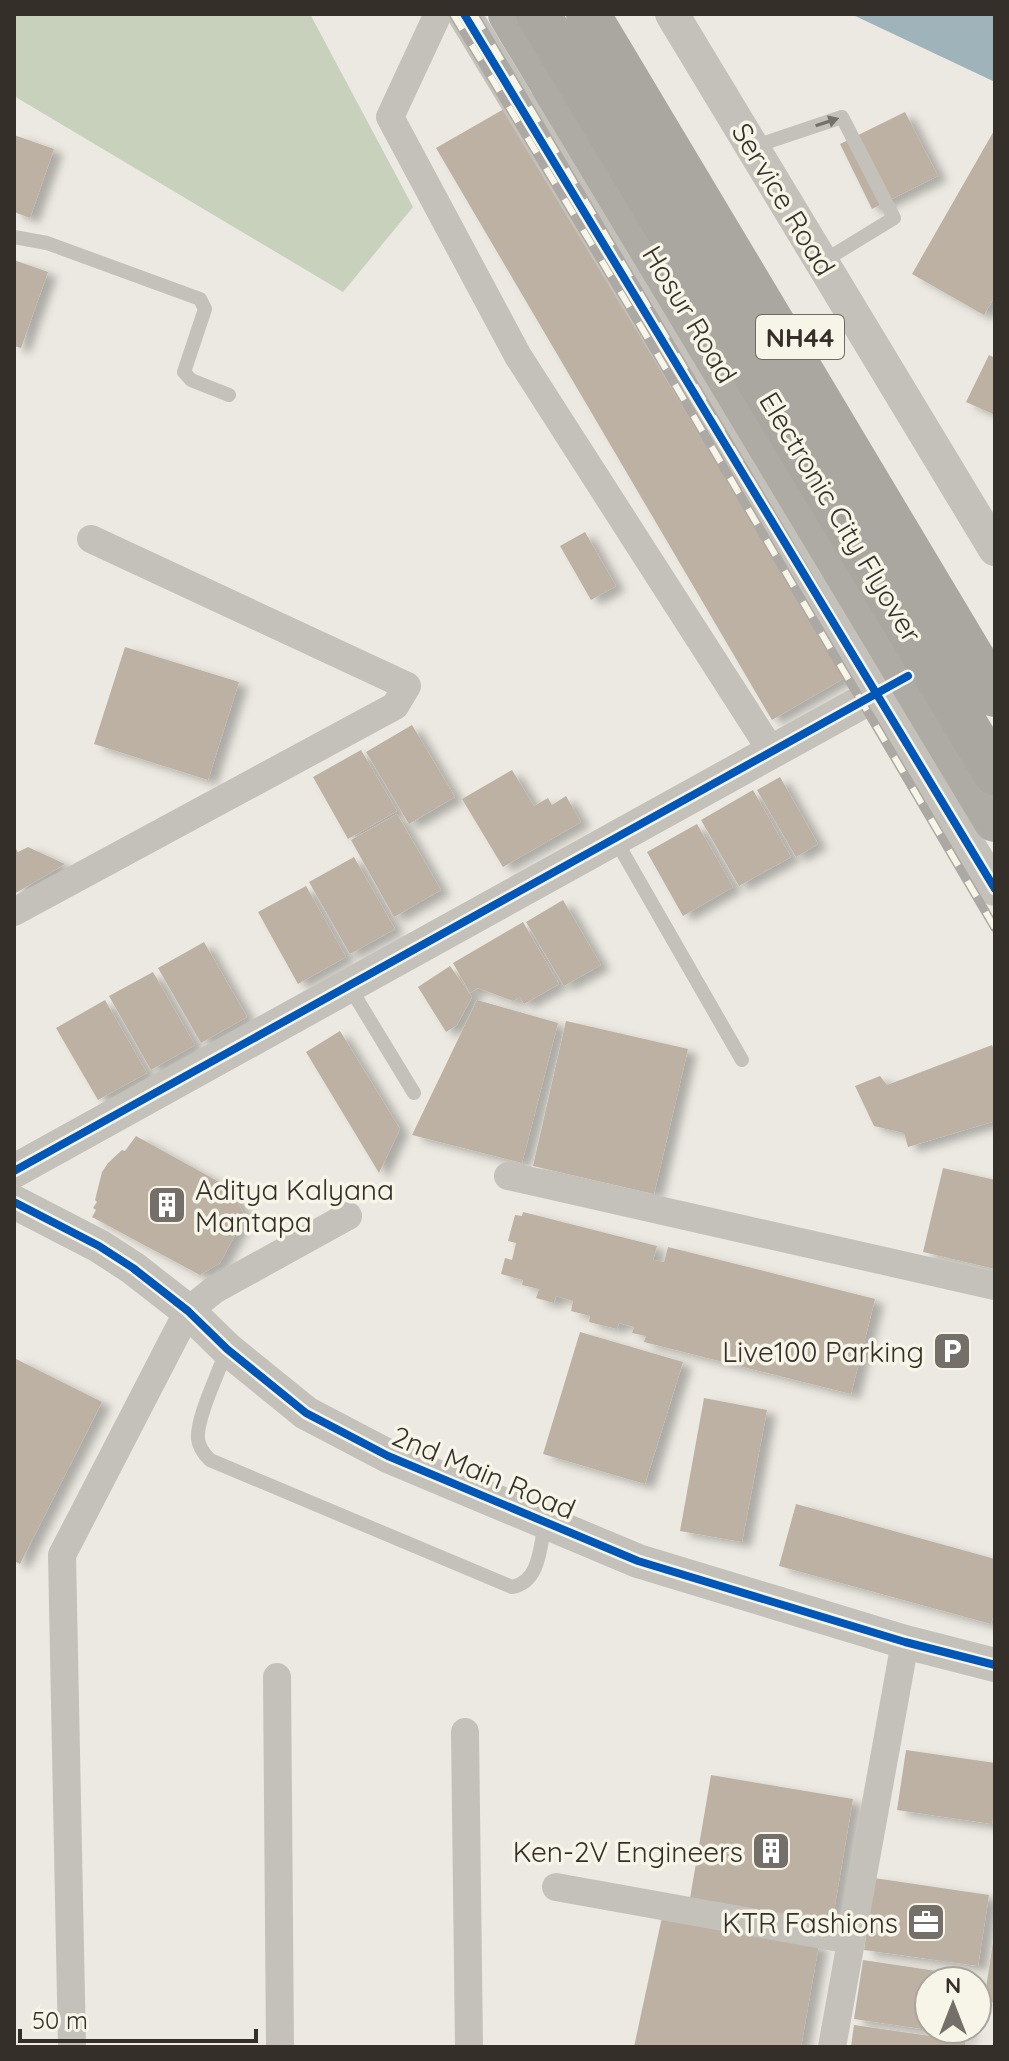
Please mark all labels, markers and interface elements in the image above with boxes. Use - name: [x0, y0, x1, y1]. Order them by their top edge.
- street label: Service Road: [725, 116, 843, 282]
- one-way arrow: [815, 116, 839, 128]
- street label: Hosur Road: [635, 239, 745, 389]
- road number: NH44: [756, 315, 844, 359]
- street label: Electronic City Flyover: [752, 385, 930, 649]
- place label: Aditya Kalyana Mantapa: [195, 1172, 394, 1239]
- building icon: Aditya Kalyana Mantapa: [146, 1184, 188, 1226]
- parking icon: Live100 Parking: [931, 1330, 973, 1372]
- place label: Live100 Parking: [722, 1334, 924, 1369]
- street label: 2nd Main Road: [387, 1418, 581, 1526]
- building icon: Ken-2V Engineers: [750, 1830, 792, 1872]
- place label: Ken-2V Engineers: [513, 1834, 743, 1869]
- office icon: KTR Fashions: [905, 1901, 947, 1943]
- place label: KTR Fashions: [722, 1905, 898, 1940]
- north arrow: [913, 1965, 993, 2045]
- text: N: [945, 1971, 961, 1999]
- scale bar: [20, 1993, 256, 2043]
- text: 50 m: [32, 2005, 88, 2035]

